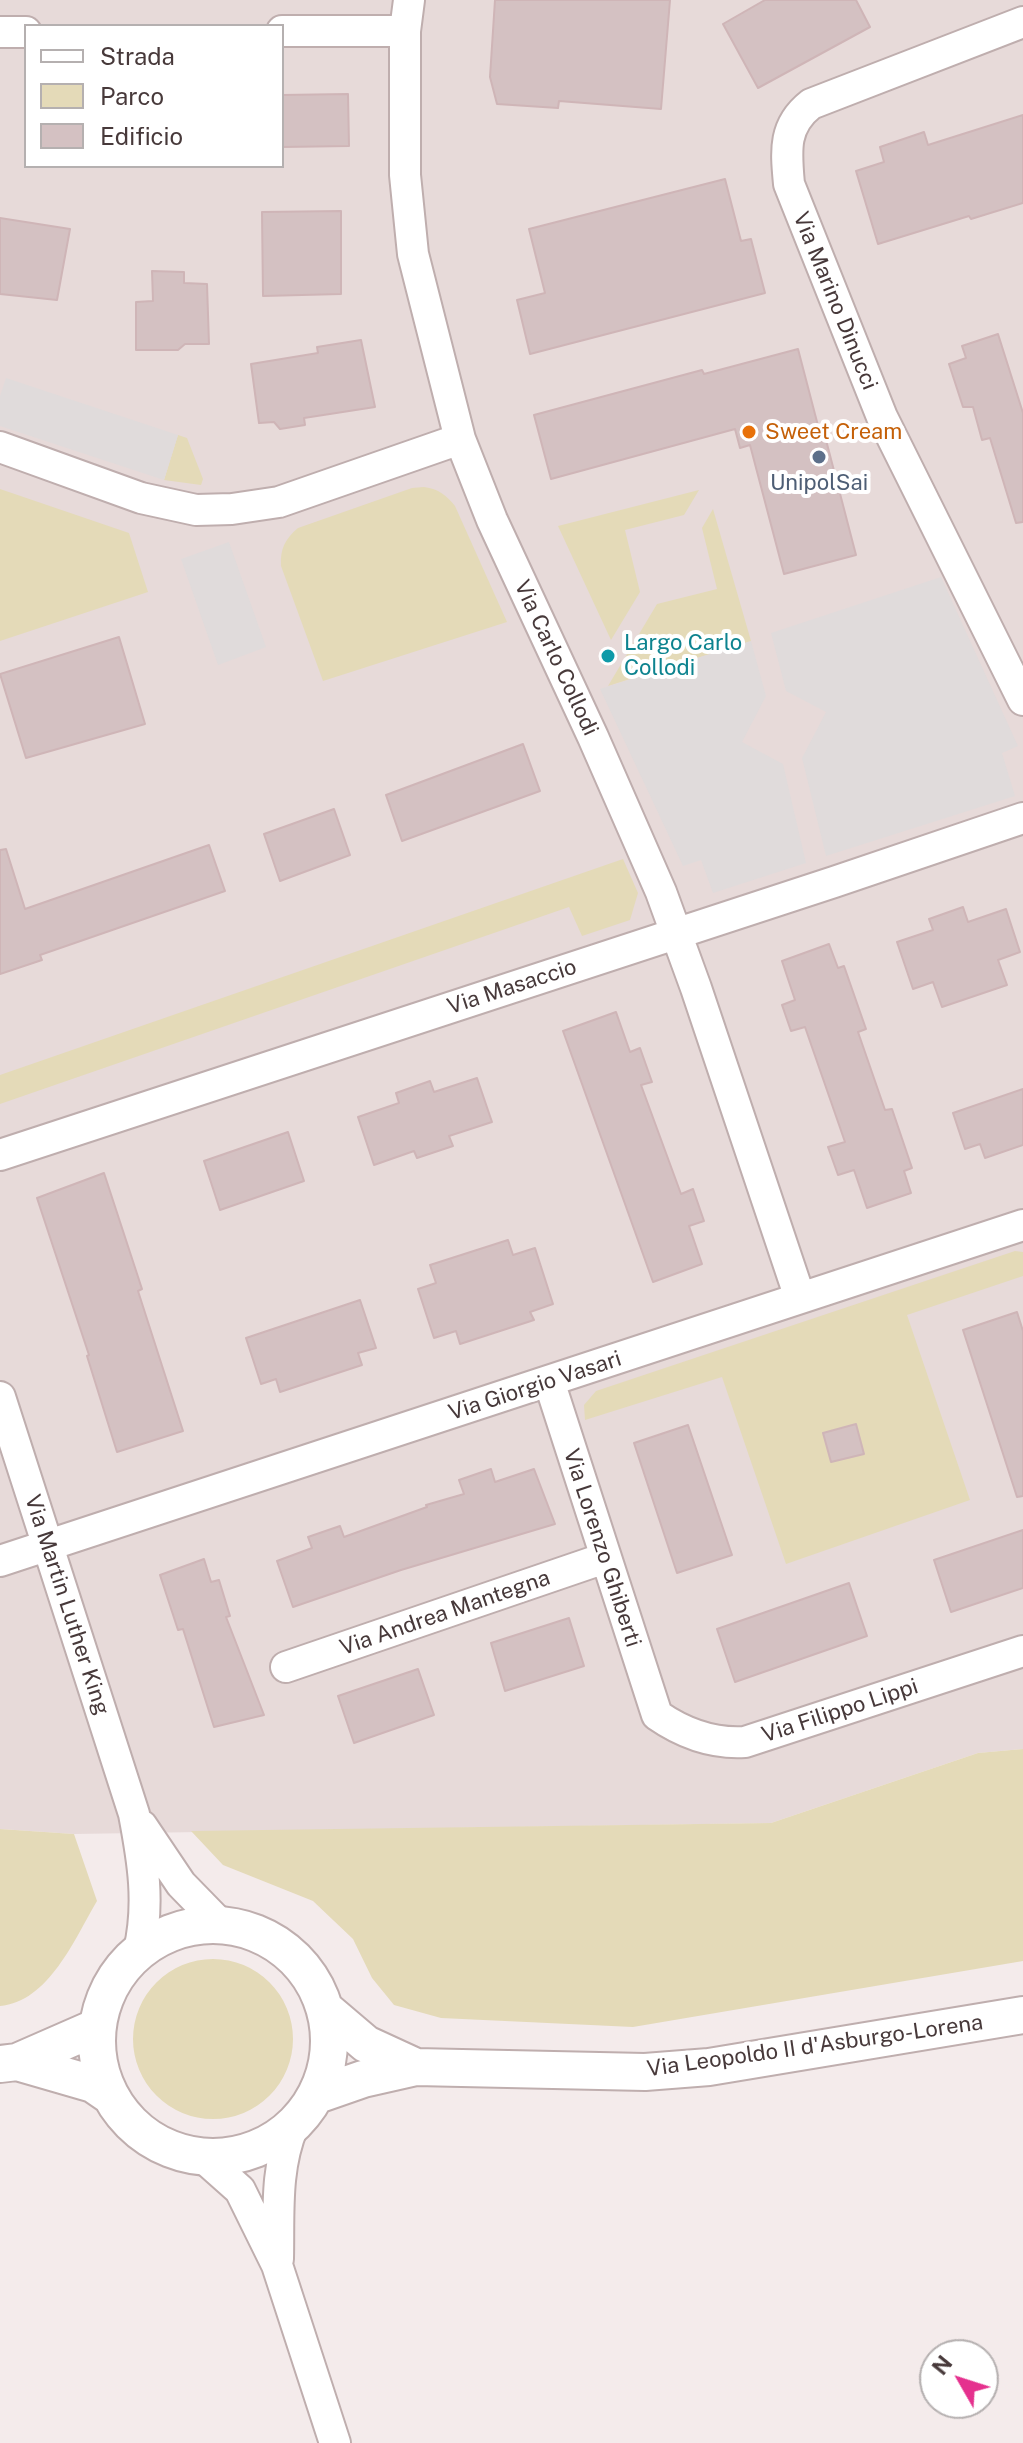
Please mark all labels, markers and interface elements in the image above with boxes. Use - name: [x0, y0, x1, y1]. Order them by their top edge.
- legend: [24, 24, 284, 168]
- text: Strada: [100, 42, 175, 70]
- text: Parco: [100, 82, 164, 110]
- text: Edificio: [100, 122, 183, 150]
- street label: Via Marino Dinucci: [787, 208, 883, 394]
- place label: Sweet Cream: [765, 419, 902, 445]
- marker: Sweet Cream: [740, 423, 758, 441]
- marker: UnipolSai: [810, 448, 828, 466]
- place label: UnipolSai: [770, 470, 868, 496]
- street label: Via Carlo Collodi: [508, 576, 604, 740]
- place label: Largo Carlo Collodi: [624, 630, 742, 682]
- marker: Largo Carlo Collodi: [599, 647, 617, 665]
- street label: Via Masaccio: [444, 954, 580, 1020]
- street label: Via Giorgio Vasari: [445, 1346, 625, 1426]
- street label: Via Lorenzo Ghiberti: [558, 1446, 646, 1650]
- street label: Via Martin Luther King: [19, 1492, 115, 1718]
- street label: Via Andrea Mantegna: [336, 1565, 554, 1661]
- street label: Via Filippo Lippi: [759, 1673, 921, 1749]
- street label: Via Leopoldo II d'Asburgo-Lorena: [645, 2009, 985, 2083]
- north arrow: [919, 2339, 999, 2419]
- text: N: [926, 2350, 957, 2380]

